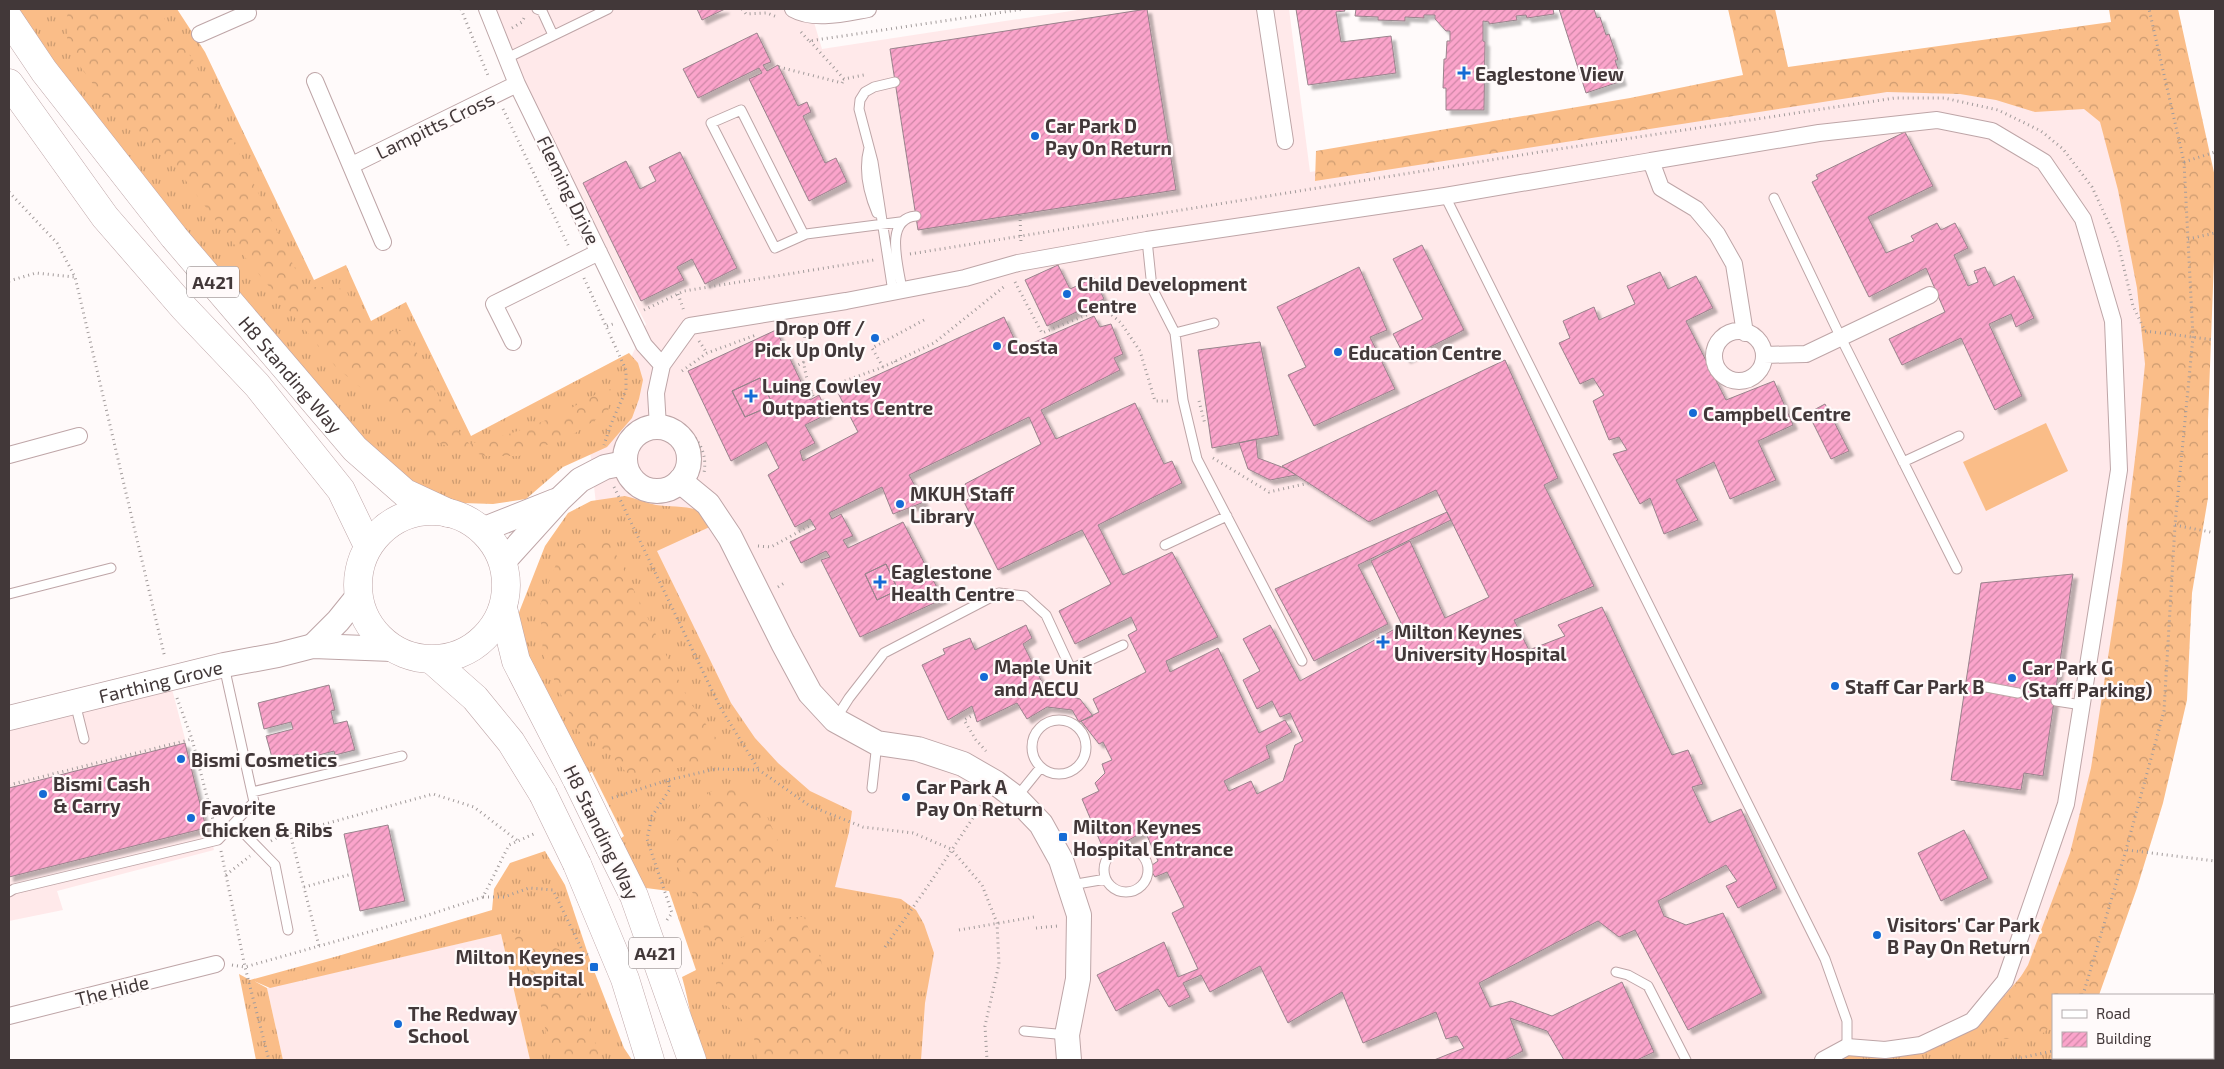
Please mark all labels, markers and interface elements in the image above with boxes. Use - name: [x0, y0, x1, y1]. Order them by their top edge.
- place label: Eaglestone View: [1475, 62, 1624, 85]
- marker: Eaglestone View: [1457, 66, 1471, 80]
- street label: Lampitts Cross: [372, 86, 498, 164]
- place label: Car Park D Pay On Return: [1045, 114, 1172, 160]
- marker: Car Park D Pay On Return: [1029, 130, 1041, 142]
- street label: Fleming Drive: [533, 132, 605, 248]
- road number: A421: [187, 266, 239, 298]
- place label: Child Development Centre: [1077, 272, 1247, 317]
- marker: Child Development Centre: [1061, 288, 1073, 300]
- street label: H8 Standing Way: [235, 311, 348, 438]
- place label: Drop Off / Pick Up Only: [754, 316, 865, 362]
- marker: Drop Off / Pick Up Only: [869, 332, 881, 344]
- place label: Costa: [1007, 335, 1058, 358]
- marker: Costa: [991, 340, 1003, 352]
- place label: Education Centre: [1348, 341, 1502, 364]
- marker: Education Centre: [1332, 346, 1344, 358]
- place label: Luing Cowley Outpatients Centre: [762, 374, 934, 419]
- marker: Luing Cowley Outpatients Centre: [744, 389, 758, 403]
- place label: Campbell Centre: [1703, 402, 1851, 425]
- marker: Campbell Centre: [1687, 407, 1699, 419]
- place label: MKUH Staff Library: [910, 482, 1014, 528]
- marker: MKUH Staff Library: [894, 498, 906, 510]
- place label: Eaglestone Health Centre: [891, 560, 1015, 605]
- marker: Eaglestone Health Centre: [873, 575, 887, 589]
- place label: Milton Keynes University Hospital: [1394, 620, 1567, 666]
- marker: Milton Keynes University Hospital: [1376, 635, 1390, 649]
- street label: Farthing Grove: [96, 654, 225, 707]
- place label: Maple Unit and AECU: [994, 655, 1092, 700]
- place label: Car Park G (Staff Parking): [2022, 656, 2153, 701]
- marker: Maple Unit and AECU: [978, 671, 990, 683]
- marker: Car Park G (Staff Parking): [2006, 672, 2018, 684]
- place label: Staff Car Park B: [1845, 675, 1984, 698]
- marker: Staff Car Park B: [1829, 680, 1841, 692]
- place label: Bismi Cosmetics: [191, 748, 337, 771]
- marker: Bismi Cosmetics: [175, 753, 187, 765]
- street label: H8 Standing Way: [559, 761, 645, 903]
- place label: Bismi Cash & Carry: [53, 772, 150, 818]
- place label: Car Park A Pay On Return: [916, 775, 1043, 821]
- marker: Bismi Cash & Carry: [37, 788, 49, 800]
- marker: Car Park A Pay On Return: [900, 791, 912, 803]
- place label: Favorite Chicken & Ribs: [201, 796, 333, 841]
- marker: Favorite Chicken & Ribs: [185, 812, 197, 824]
- place label: Milton Keynes Hospital Entrance: [1073, 815, 1234, 860]
- marker: Milton Keynes Hospital Entrance: [1057, 831, 1069, 843]
- place label: Visitors' Car Park B Pay On Return: [1887, 913, 2040, 959]
- marker: Visitors' Car Park B Pay On Return: [1871, 929, 1883, 941]
- road number: A421: [629, 938, 681, 968]
- place label: Milton Keynes Hospital: [456, 945, 585, 990]
- marker: Milton Keynes Hospital: [588, 961, 600, 973]
- street label: The Hide: [73, 970, 151, 1010]
- legend: [2052, 994, 2214, 1059]
- place label: The Redway School: [408, 1002, 518, 1047]
- text: Road: [2096, 1004, 2131, 1022]
- marker: The Redway School: [392, 1018, 404, 1030]
- text: Building: [2096, 1029, 2152, 1047]

